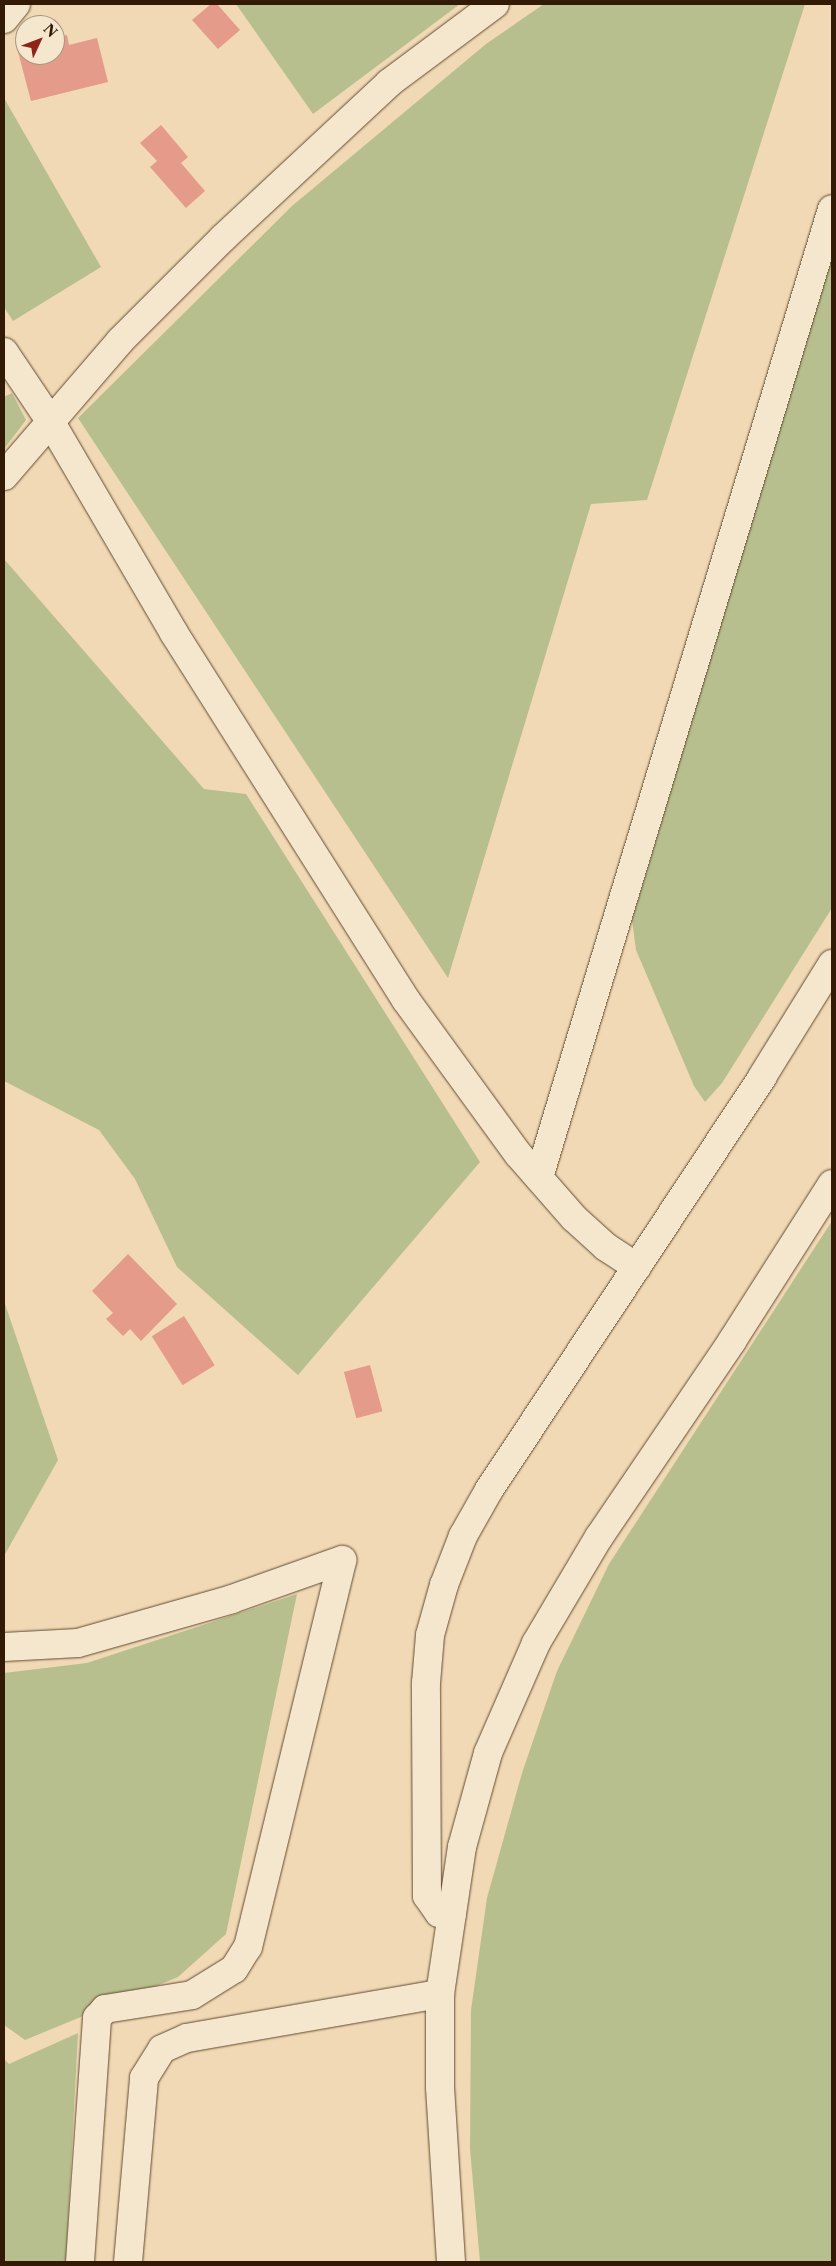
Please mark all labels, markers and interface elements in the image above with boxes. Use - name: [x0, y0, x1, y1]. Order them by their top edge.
- north arrow: [15, 15, 65, 65]
- text: N: [40, 20, 61, 41]

